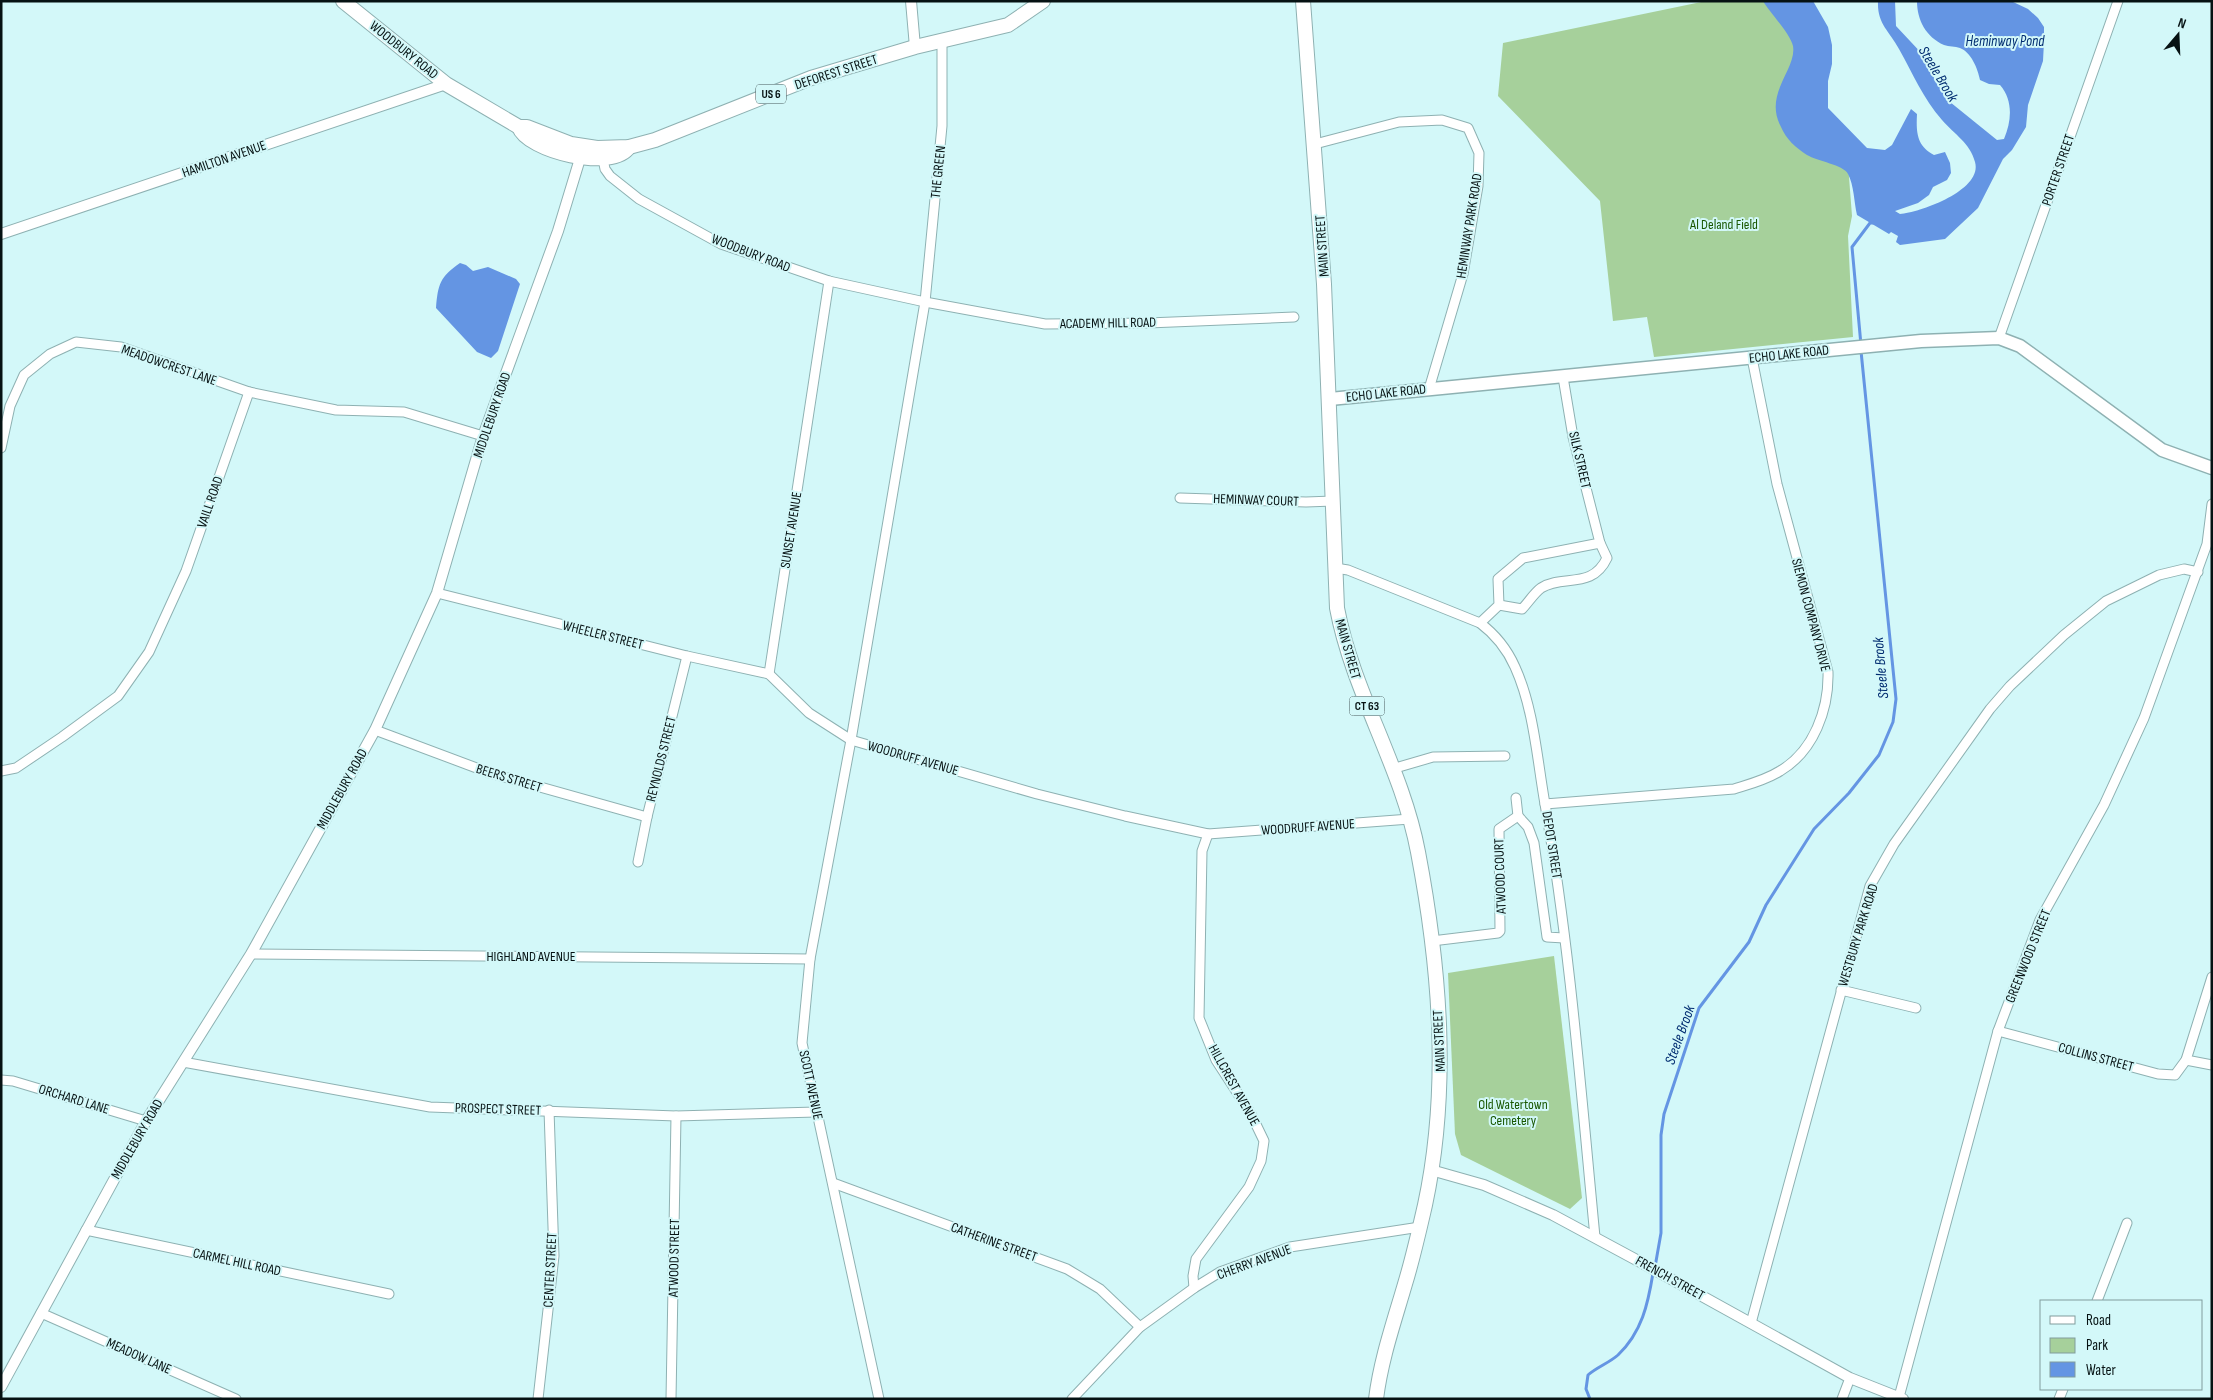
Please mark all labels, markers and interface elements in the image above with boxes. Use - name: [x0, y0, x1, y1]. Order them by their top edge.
- north arrow: [2153, 10, 2203, 60]
- text: N: [2176, 14, 2188, 32]
- street label: WOODBURY ROAD: [366, 17, 442, 83]
- water label: Heminway Pond: [1966, 32, 2045, 51]
- water label: Steele Brook: [1914, 43, 1962, 106]
- street label: DEFOREST STREET: [792, 51, 880, 93]
- road number: US 6: [756, 85, 786, 104]
- street label: PORTER STREET: [2038, 132, 2078, 208]
- street label: HAMILTON AVENUE: [180, 137, 268, 181]
- street label: THE GREEN: [927, 145, 949, 199]
- street label: HEMINWAY PARK ROAD: [1452, 172, 1486, 280]
- street label: MAIN STREET: [1311, 214, 1333, 277]
- park label: Al Deland Field: [1689, 216, 1758, 233]
- street label: WOODBURY ROAD: [709, 230, 793, 276]
- street label: ACADEMY HILL ROAD: [1059, 314, 1156, 332]
- street label: MEADOWCREST LANE: [119, 341, 219, 389]
- street label: ECHO LAKE ROAD: [1748, 341, 1830, 367]
- street label: MIDDLEBURY ROAD: [469, 370, 515, 460]
- street label: ECHO LAKE ROAD: [1345, 380, 1427, 406]
- street label: SILK STREET: [1565, 430, 1595, 490]
- street label: VAILL ROAD: [193, 474, 227, 530]
- street label: SUNSET AVENUE: [777, 490, 805, 569]
- street label: HEMINWAY COURT: [1213, 490, 1300, 510]
- street label: SIEMON COMPANY DRIVE: [1788, 557, 1834, 674]
- street label: WHEELER STREET: [561, 617, 645, 653]
- street label: MAIN STREET: [1331, 617, 1365, 681]
- water label: Steele Brook: [1869, 636, 1893, 700]
- road number: CT 63: [1350, 696, 1384, 716]
- street label: REYNOLDS STREET: [642, 714, 680, 804]
- street label: WOODRUFF AVENUE: [866, 737, 961, 779]
- street label: MIDDLEBURY ROAD: [313, 746, 371, 832]
- street label: BEERS STREET: [474, 760, 544, 796]
- street label: DEPOT STREET: [1538, 810, 1566, 880]
- street label: WOODRUFF AVENUE: [1261, 815, 1356, 839]
- street label: ATWOOD COURT: [1490, 838, 1510, 915]
- street label: WESTBURY PARK ROAD: [1834, 881, 1882, 988]
- street label: GREENWOOD STREET: [2002, 906, 2055, 1005]
- street label: HIGHLAND AVENUE: [486, 948, 576, 965]
- water label: Steele Brook: [1661, 1002, 1700, 1067]
- street label: MAIN STREET: [1429, 1009, 1449, 1072]
- street label: COLLINS STREET: [2056, 1039, 2136, 1075]
- street label: HILLCREST AVENUE: [1205, 1041, 1263, 1129]
- street label: SCOTT AVENUE: [795, 1049, 827, 1121]
- street label: ORCHARD LANE: [37, 1080, 112, 1118]
- street label: MIDDLEBURY ROAD: [107, 1096, 167, 1182]
- park label: Old Watertown Cemetery: [1478, 1096, 1548, 1129]
- street label: PROSPECT STREET: [455, 1099, 542, 1119]
- street label: ATWOOD STREET: [665, 1218, 683, 1298]
- street label: CATHERINE STREET: [949, 1219, 1040, 1266]
- street label: CENTER STREET: [540, 1232, 560, 1308]
- street label: CHERRY AVENUE: [1214, 1241, 1294, 1283]
- street label: CARMEL HILL ROAD: [192, 1244, 283, 1280]
- street label: FRENCH STREET: [1633, 1252, 1708, 1304]
- legend: [2040, 1300, 2203, 1390]
- text: Road: [2086, 1311, 2111, 1330]
- street label: MEADOW LANE: [104, 1334, 174, 1378]
- text: Park: [2086, 1336, 2108, 1355]
- text: Water: [2086, 1361, 2117, 1380]

